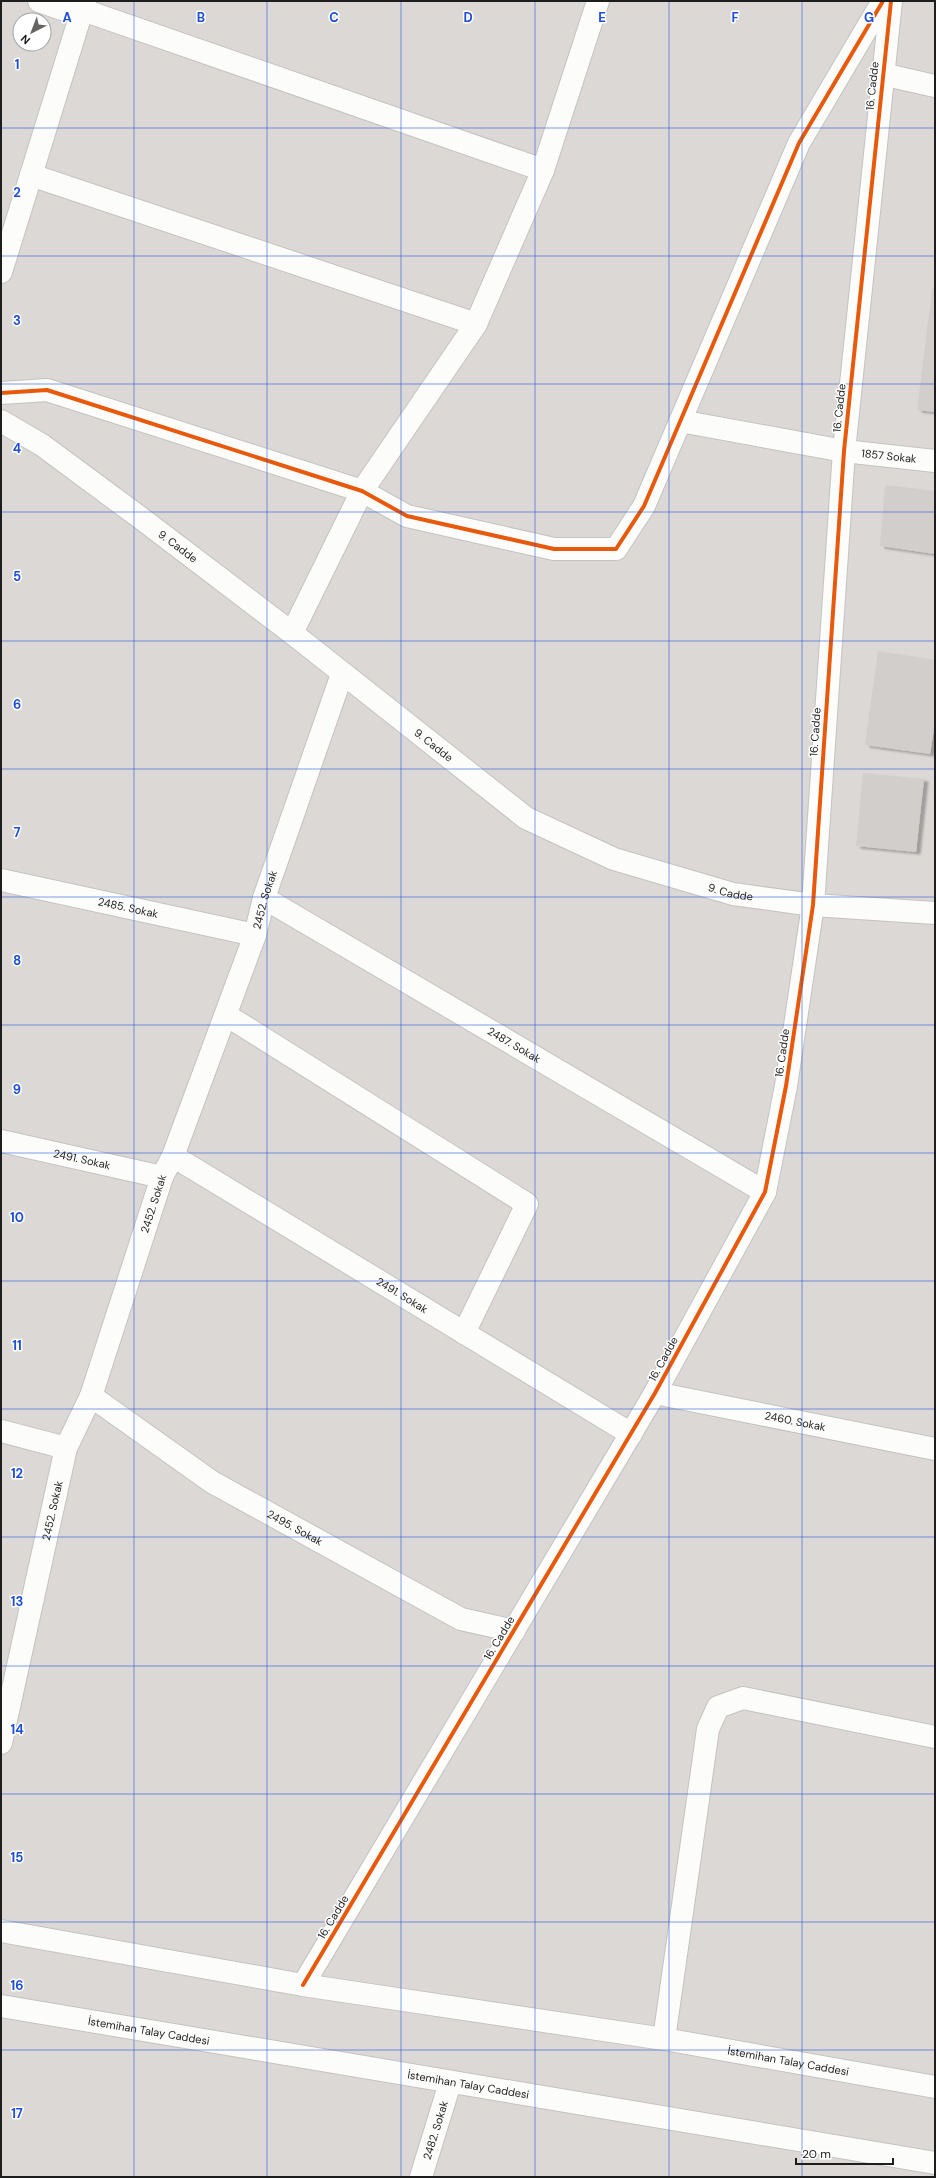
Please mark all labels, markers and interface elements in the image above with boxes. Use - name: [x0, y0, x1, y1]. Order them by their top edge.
- text: A: [62, 9, 72, 26]
- text: B: [197, 9, 205, 26]
- text: C: [329, 9, 339, 26]
- text: D: [463, 9, 473, 26]
- text: E: [598, 9, 606, 26]
- text: F: [731, 9, 739, 26]
- text: G: [864, 9, 874, 26]
- north arrow: [12, 12, 52, 52]
- text: N: [18, 32, 33, 47]
- text: 1: [15, 56, 19, 73]
- street label: 16. Cadde: [862, 61, 882, 111]
- text: 2: [13, 184, 21, 201]
- text: 3: [13, 312, 21, 329]
- street label: 16. Cadde: [829, 383, 849, 433]
- text: 4: [13, 440, 21, 457]
- street label: 1857 Sokak: [861, 446, 918, 466]
- street label: 9. Cadde: [155, 527, 200, 566]
- text: 5: [13, 568, 21, 585]
- text: 6: [13, 696, 21, 713]
- street label: 16. Cadde: [806, 707, 824, 757]
- street label: 9. Cadde: [411, 725, 456, 765]
- text: 7: [14, 824, 21, 841]
- street label: 2452. Sokak: [250, 868, 280, 931]
- street label: 9. Cadde: [707, 880, 754, 904]
- street label: 2485. Sokak: [97, 894, 160, 921]
- text: 8: [13, 952, 21, 969]
- street label: 2487. Sokak: [485, 1024, 544, 1066]
- street label: 16. Cadde: [772, 1028, 792, 1078]
- text: 9: [13, 1081, 21, 1098]
- street label: 2491. Sokak: [52, 1146, 112, 1172]
- street label: 2452. Sokak: [137, 1172, 170, 1235]
- text: 10: [10, 1209, 24, 1226]
- street label: 2491. Sokak: [374, 1274, 431, 1316]
- street label: 16. Cadde: [645, 1334, 681, 1384]
- text: 11: [12, 1337, 22, 1354]
- street label: 2460. Sokak: [763, 1408, 827, 1434]
- text: 12: [11, 1465, 23, 1482]
- street label: 2452. Sokak: [39, 1479, 66, 1542]
- street label: 2495. Sokak: [264, 1507, 326, 1549]
- text: 13: [11, 1593, 23, 1610]
- street label: 16. Cadde: [480, 1613, 518, 1663]
- text: 14: [10, 1721, 24, 1738]
- text: 15: [11, 1849, 23, 1866]
- street label: 16. Cadde: [314, 1892, 352, 1942]
- text: 16: [11, 1977, 23, 1994]
- street label: İstemihan Talay Caddesi: [87, 2014, 211, 2048]
- street label: İstemihan Talay Caddesi: [726, 2043, 850, 2079]
- street label: İstemihan Talay Caddesi: [407, 2067, 530, 2102]
- street label: 2482. Sokak: [420, 2099, 451, 2161]
- text: 17: [11, 2105, 23, 2122]
- scale bar: [796, 2140, 893, 2166]
- text: 20 m: [802, 2146, 831, 2162]

